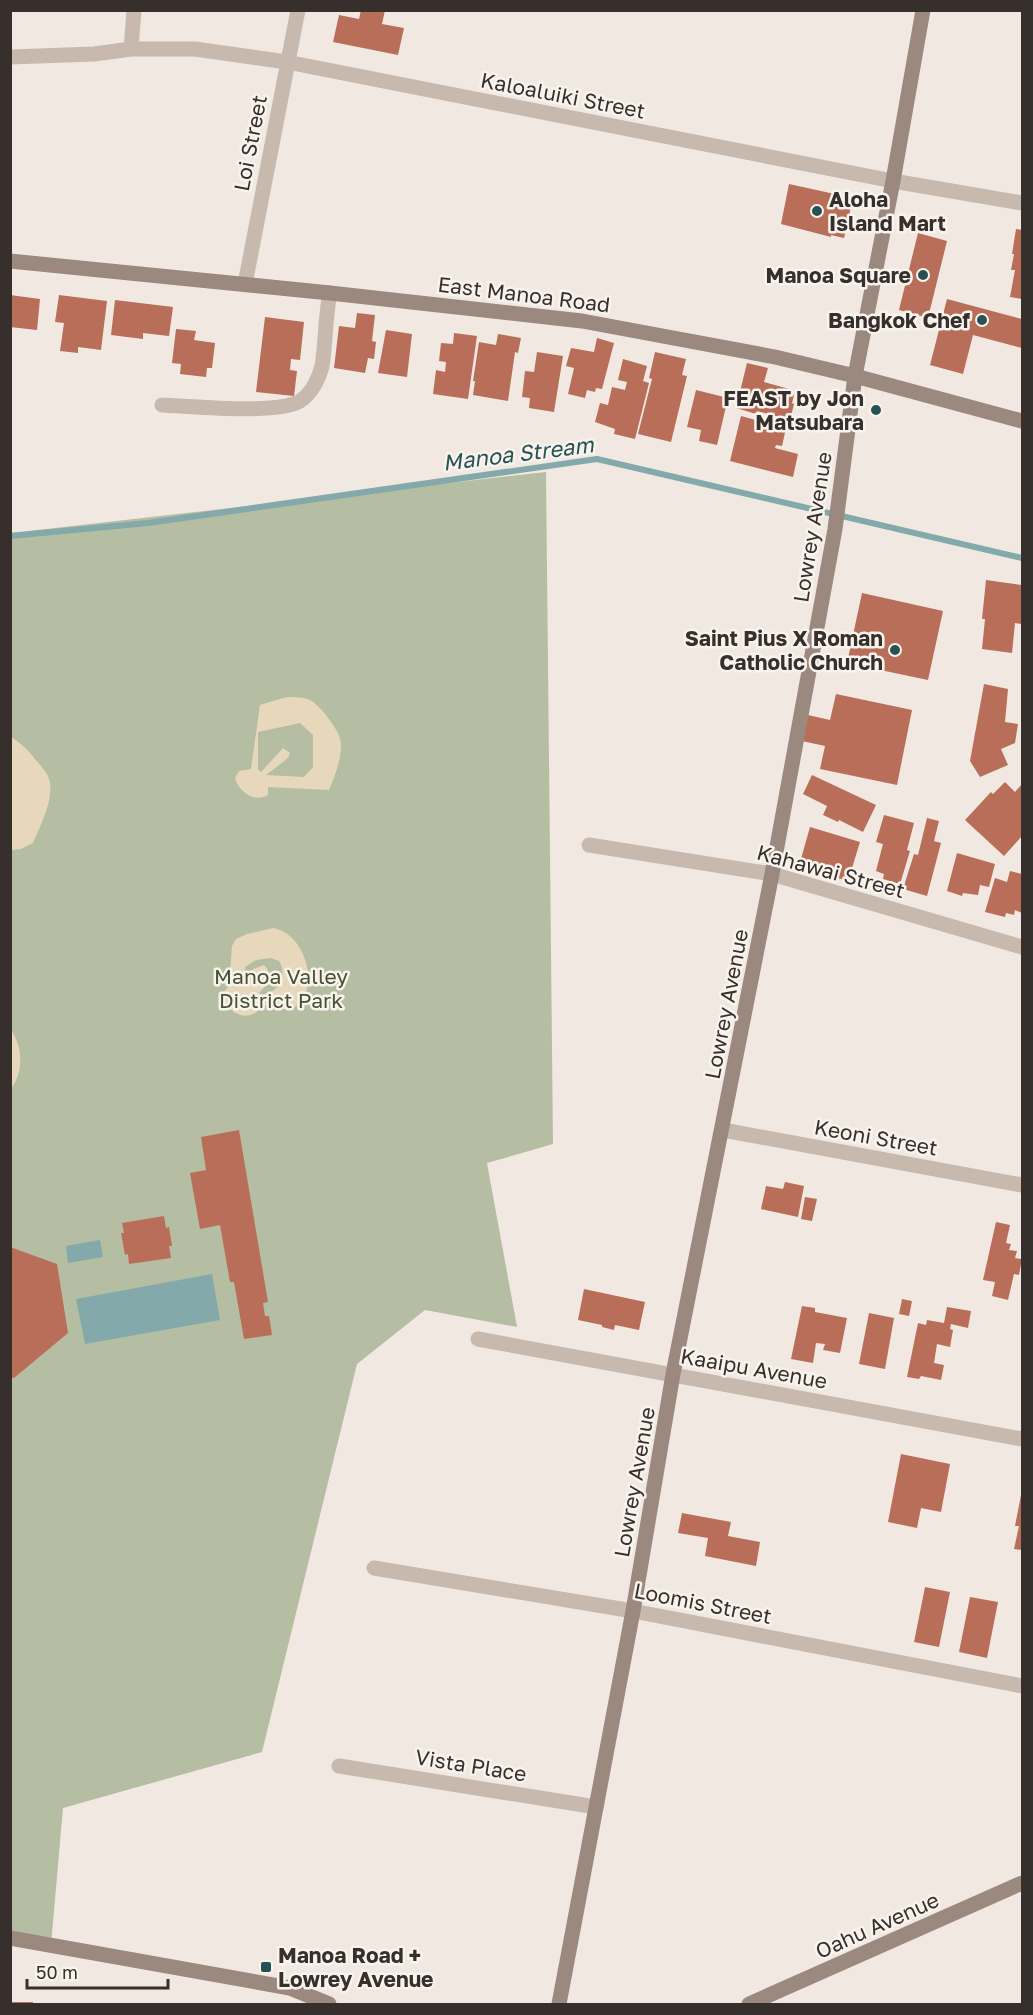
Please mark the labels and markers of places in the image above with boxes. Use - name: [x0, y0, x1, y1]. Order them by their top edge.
- place label: Aloha Island Mart: [829, 186, 946, 236]
- marker: Aloha Island Mart: [810, 204, 824, 218]
- place label: Manoa Square: [765, 262, 911, 288]
- marker: Manoa Square: [916, 268, 930, 282]
- place label: Bangkok Chef: [828, 307, 970, 333]
- marker: Bangkok Chef: [975, 313, 989, 327]
- place label: FEAST by Jon Matsubara: [723, 385, 864, 435]
- marker: FEAST by Jon Matsubara: [869, 403, 883, 417]
- place label: Saint Pius X Roman Catholic Church: [685, 625, 883, 675]
- marker: Saint Pius X Roman Catholic Church: [888, 643, 902, 657]
- place label: Manoa Road + Lowrey Avenue: [278, 1942, 434, 1992]
- marker: Manoa Road + Lowrey Avenue: [259, 1960, 273, 1974]

